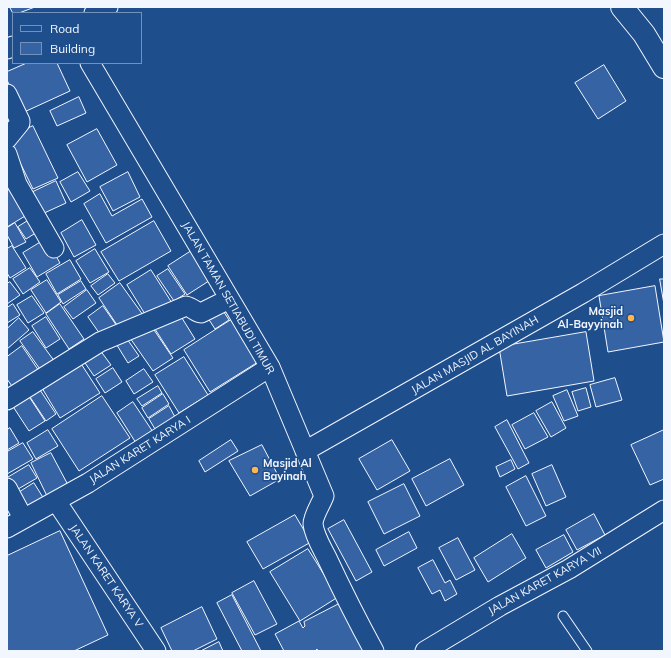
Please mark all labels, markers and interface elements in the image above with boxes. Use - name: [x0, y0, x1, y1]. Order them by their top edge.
- legend: [12, 12, 142, 64]
- text: Road: [50, 21, 79, 36]
- text: Building: [50, 41, 95, 56]
- street label: JALAN TAMAN SETIABUDI TIMUR: [179, 219, 277, 377]
- place label: Masjid Al-Bayyinah: [558, 305, 623, 331]
- street label: JALAN MASJID AL BAYINAH: [409, 313, 541, 397]
- marker: Masjid Al-Bayyinah: [626, 313, 636, 323]
- street label: JALAN KARET KARYA I: [87, 413, 193, 487]
- place label: Masjid Al Bayinah: [263, 457, 312, 483]
- marker: Masjid Al Bayinah: [250, 465, 260, 475]
- street label: JALAN KARET KARYA V: [66, 522, 146, 630]
- street label: JALAN KARET KARYA VII: [486, 544, 604, 618]

